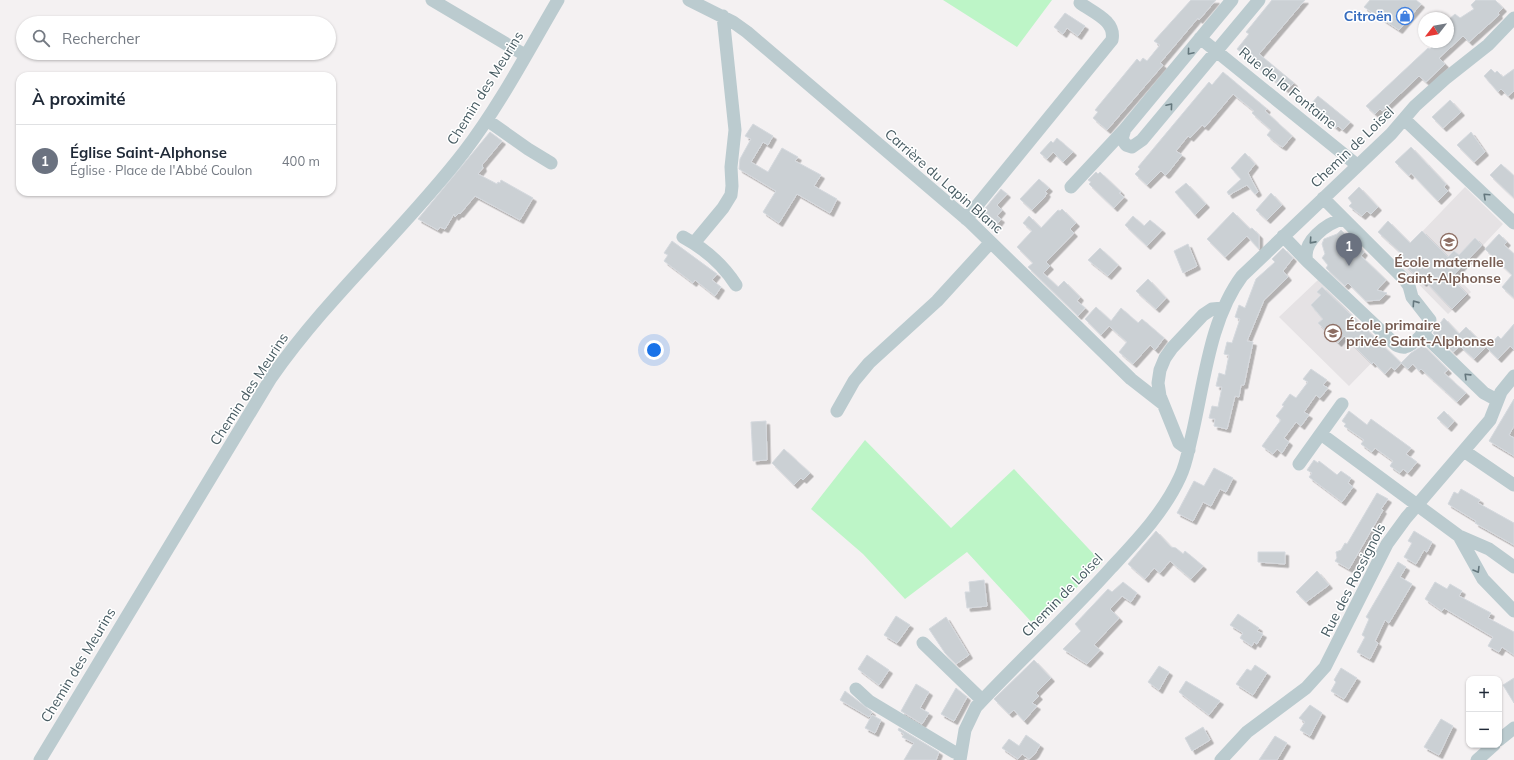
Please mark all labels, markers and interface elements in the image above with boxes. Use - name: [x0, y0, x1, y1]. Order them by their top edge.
- shop icon: Citroën: [1395, 6, 1415, 26]
- place label: Citroën: [1344, 7, 1392, 25]
- north arrow: [1418, 12, 1454, 48]
- search box: [16, 16, 336, 60]
- icon: search: [30, 27, 52, 49]
- street label: Chemin des Meurins: [443, 28, 527, 148]
- text: Rechercher: [62, 29, 140, 48]
- street label: Rue de la Fontaine: [1236, 43, 1340, 133]
- one-way arrow: [1187, 47, 1194, 54]
- text: À proximité: [32, 88, 126, 109]
- one-way arrow: [1166, 103, 1173, 111]
- street label: Chemin de Loisel: [1306, 103, 1398, 191]
- street label: Carrière du Lapin Blanc: [881, 125, 1007, 237]
- text: Église Saint-Alphonse: [70, 143, 227, 162]
- text: 1: [41, 153, 49, 169]
- text: 400 m: [282, 153, 320, 169]
- text: Église · Place de l'Abbé Coulon: [70, 162, 252, 178]
- one-way arrow: [1483, 194, 1490, 201]
- school or university icon: École maternelle Saint-Alphonse: [1439, 232, 1459, 252]
- pin: 1: [1336, 233, 1362, 266]
- one-way arrow: [1310, 237, 1317, 244]
- place label: École maternelle Saint-Alphonse: [1394, 253, 1504, 287]
- one-way arrow: [1412, 300, 1420, 307]
- place label: École primaire privée Saint-Alphonse: [1346, 316, 1494, 350]
- school or university icon: École primaire privée Saint-Alphonse: [1323, 323, 1343, 343]
- street label: Chemin des Meurins: [206, 329, 292, 449]
- your location: [644, 340, 664, 360]
- one-way arrow: [1464, 373, 1472, 381]
- street label: Rue des Rossignols: [1317, 520, 1389, 640]
- street label: Chemin de Loisel: [1018, 549, 1106, 641]
- one-way arrow: [1473, 566, 1480, 573]
- street label: Chemin des Meurins: [37, 604, 119, 726]
- map controls: [1466, 676, 1502, 748]
- button: +: [1466, 676, 1502, 712]
- button: −: [1466, 712, 1502, 748]

